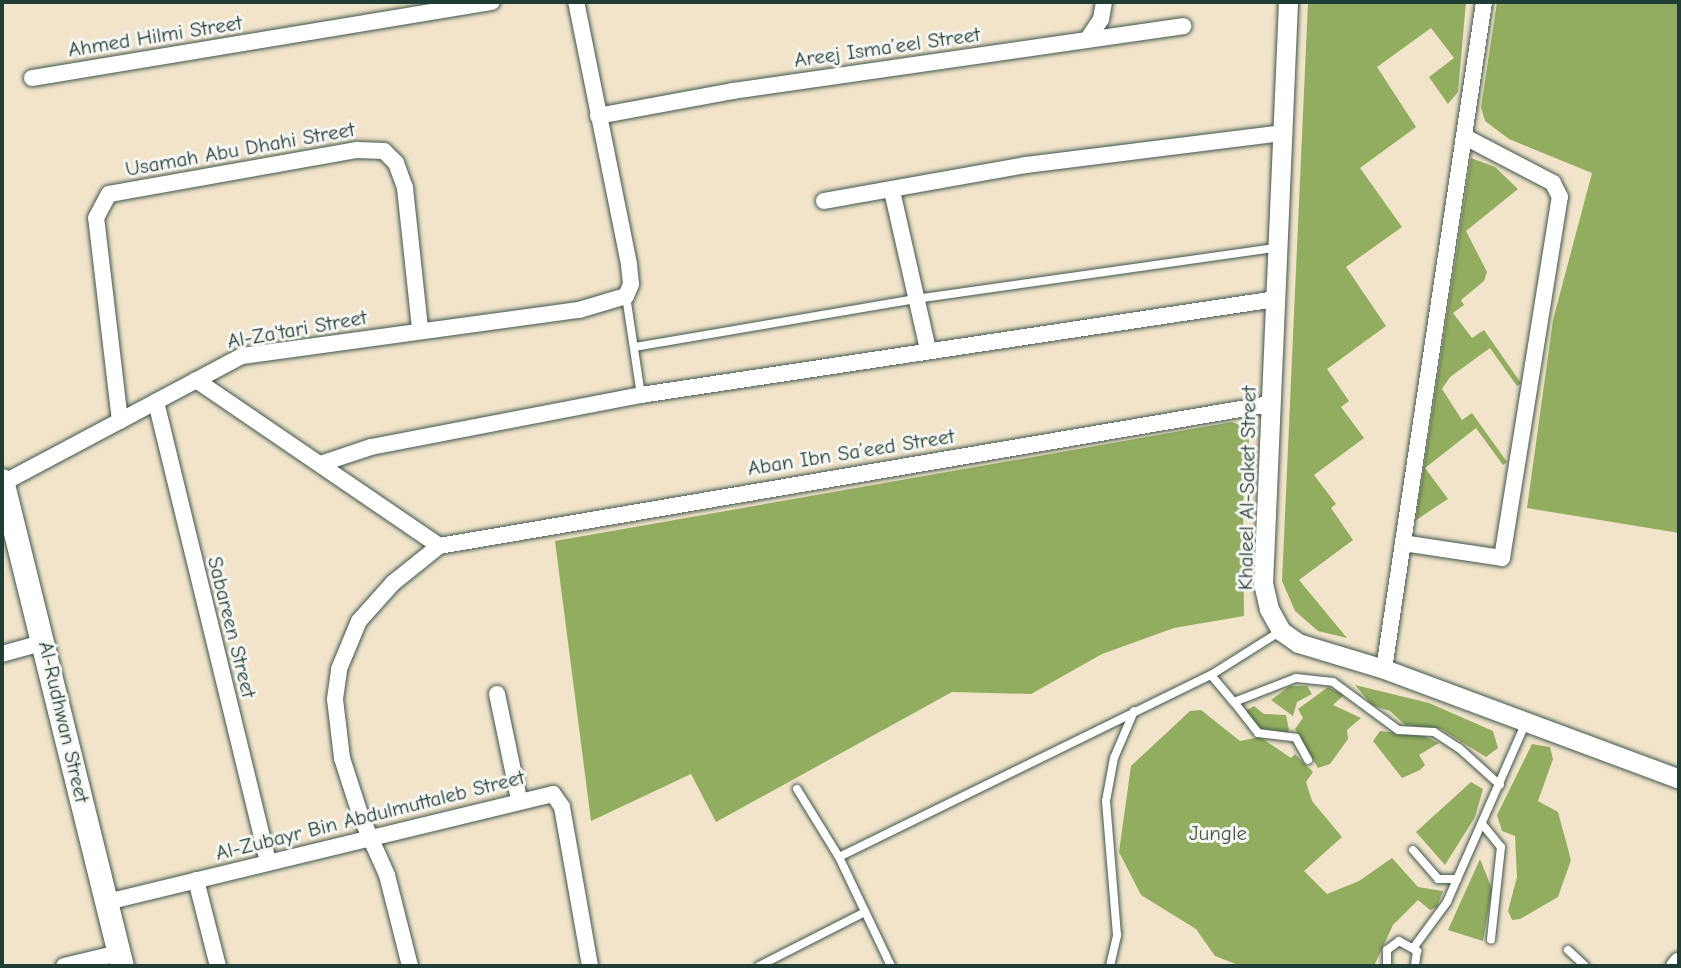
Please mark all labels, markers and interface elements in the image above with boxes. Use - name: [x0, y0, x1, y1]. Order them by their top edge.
- street label: Ahmed Hilmi Street: [66, 10, 244, 62]
- street label: Areej Isma’eel Street: [792, 21, 982, 73]
- street label: Usamah Abu Dhahi Street: [123, 116, 357, 182]
- street label: Al-Za'tari Street: [225, 304, 369, 354]
- street label: Khaleel Al-Saket Street: [1233, 385, 1261, 591]
- street label: Aban Ibn Sa’eed Street: [746, 423, 956, 481]
- street label: Sabareen Street: [202, 554, 262, 700]
- street label: Al-Rudhwan Street: [33, 639, 95, 805]
- street label: Al-Zubayr Bin Abdulmuttaleb Street: [213, 764, 527, 866]
- park label: Jungle: [1189, 820, 1247, 846]

